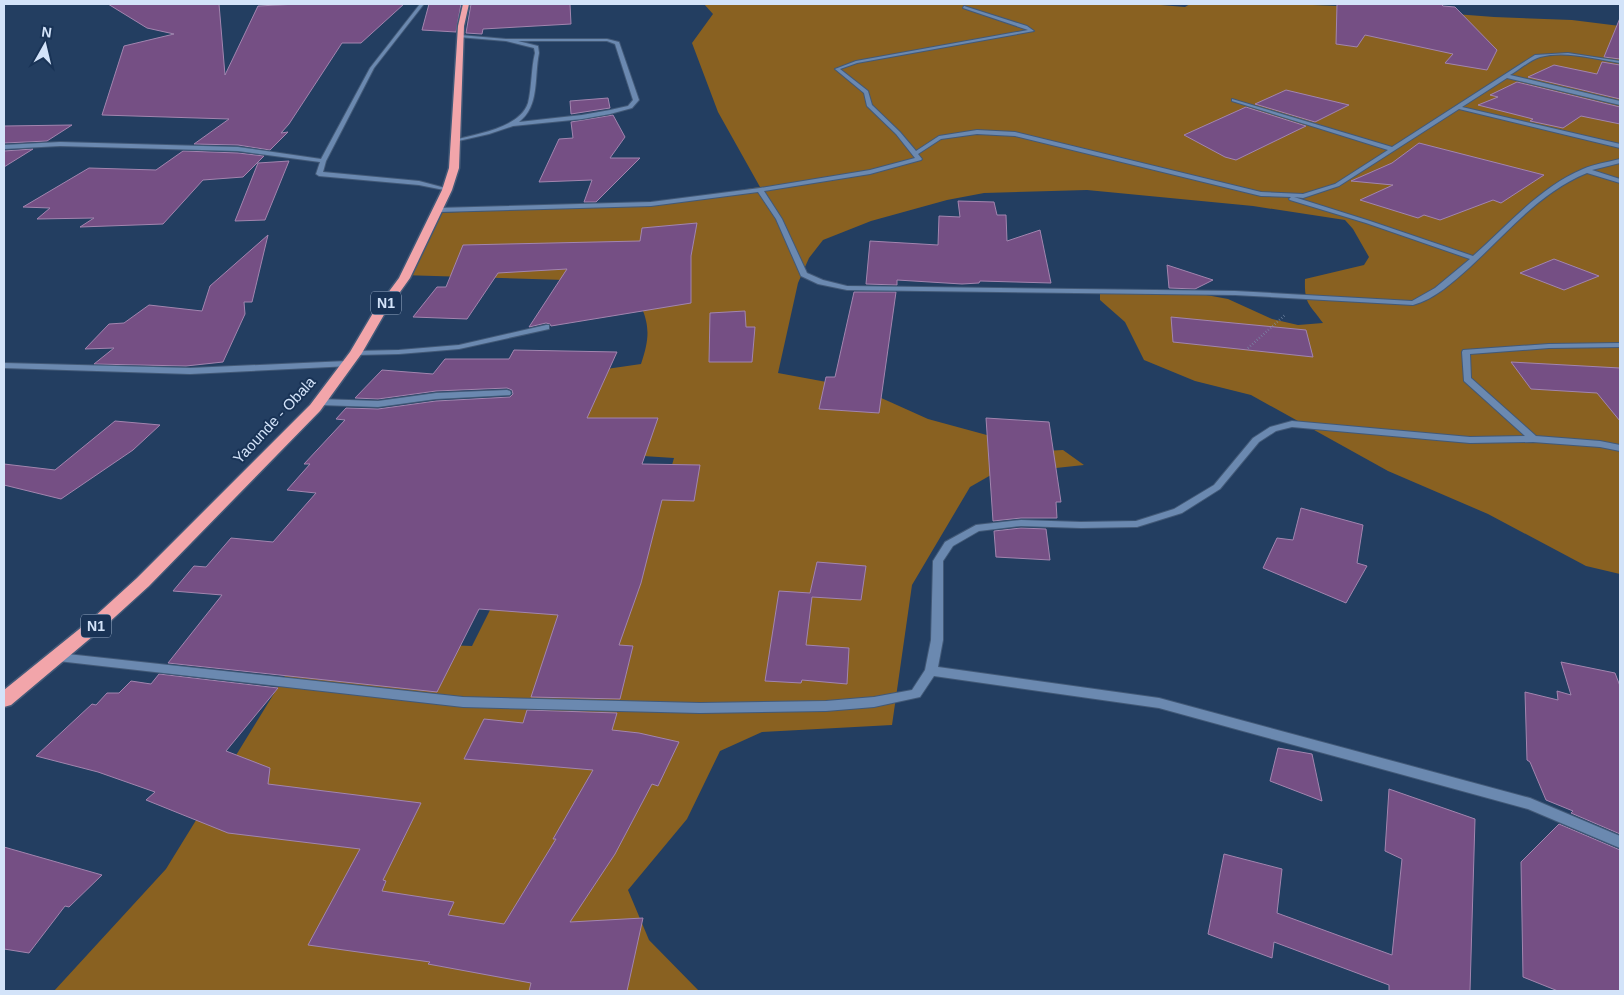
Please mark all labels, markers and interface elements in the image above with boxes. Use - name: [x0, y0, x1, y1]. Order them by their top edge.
- north arrow: [20, 20, 70, 70]
- text: N: [41, 23, 53, 41]
- road number: N1: [371, 292, 401, 314]
- street label: Yaounde - Obala: [229, 373, 319, 467]
- road number: N1: [81, 614, 111, 638]

